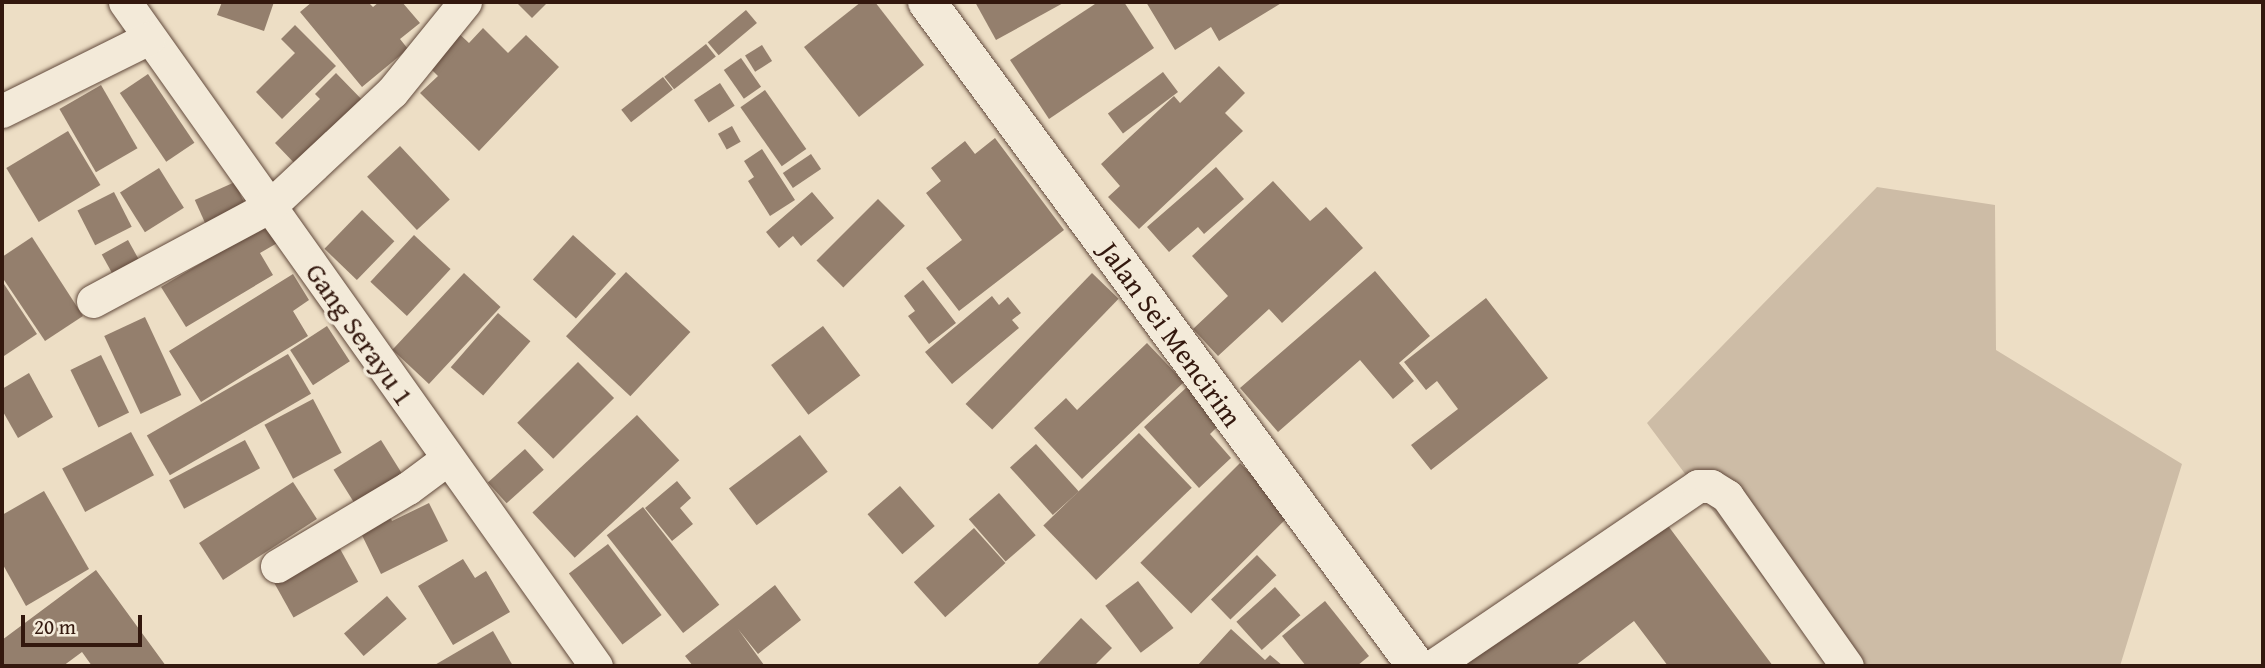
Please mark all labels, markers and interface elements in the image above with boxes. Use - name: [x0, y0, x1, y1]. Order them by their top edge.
- street label: Jalan Sei Mencirim: [1093, 235, 1249, 433]
- street label: Gang Serayu 1: [299, 257, 421, 411]
- scale bar: [24, 602, 145, 646]
- text: 20 m: [34, 611, 76, 642]

